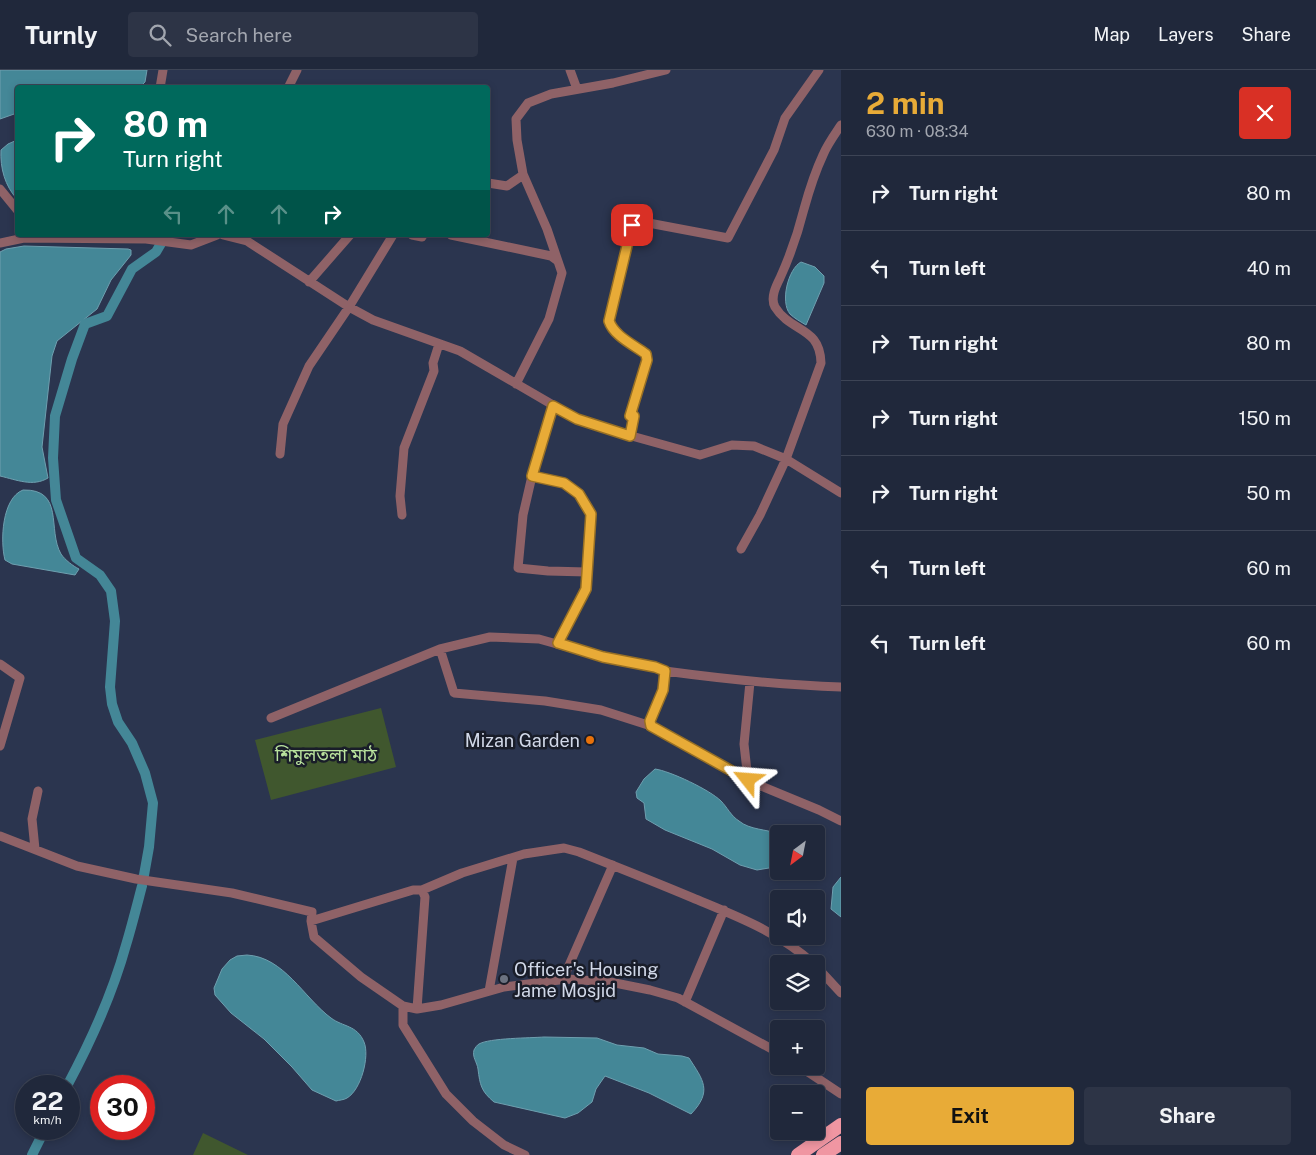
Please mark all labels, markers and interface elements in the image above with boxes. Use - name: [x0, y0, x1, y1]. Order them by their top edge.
- search box: [128, 12, 478, 57]
- text: Turnly: [25, 21, 98, 49]
- icon: search: [146, 21, 174, 49]
- text: Search here: [186, 24, 292, 46]
- text: Map: [1094, 24, 1130, 45]
- text: Layers: [1158, 24, 1214, 45]
- text: Share: [1242, 24, 1291, 45]
- text: 2 min: [866, 85, 945, 121]
- button: close: [1239, 87, 1291, 139]
- text: 80 m: [123, 104, 208, 145]
- icon: right: [40, 105, 105, 170]
- text: 630 m · 08:34: [866, 122, 968, 141]
- text: Turn right: [123, 146, 223, 172]
- icon: right: [866, 179, 894, 207]
- text: Turn right: [909, 182, 998, 204]
- text: 80 m: [1246, 182, 1291, 204]
- icon: left: [159, 200, 187, 228]
- icon: ahead: [212, 200, 240, 228]
- icon: ahead: [265, 200, 293, 228]
- icon: right: [318, 200, 346, 228]
- pin: [611, 204, 653, 246]
- icon: arrive: [618, 211, 646, 239]
- icon: left: [866, 254, 894, 282]
- text: Turn left: [909, 257, 986, 279]
- text: 40 m: [1246, 257, 1291, 279]
- icon: right: [866, 329, 894, 357]
- text: Turn right: [909, 332, 998, 354]
- text: 80 m: [1246, 332, 1291, 354]
- icon: right: [866, 404, 894, 432]
- text: Turn right: [909, 407, 998, 429]
- text: 150 m: [1238, 407, 1291, 429]
- icon: right: [866, 479, 894, 507]
- text: Turn right: [909, 482, 998, 504]
- text: 50 m: [1246, 482, 1291, 504]
- icon: left: [866, 554, 894, 582]
- text: Turn left: [909, 557, 986, 579]
- text: 60 m: [1247, 557, 1291, 579]
- icon: left: [866, 629, 894, 657]
- text: Turn left: [909, 632, 986, 654]
- text: 60 m: [1247, 632, 1291, 654]
- place label: Mizan Garden: [465, 730, 580, 751]
- marker: Mizan Garden: [584, 734, 596, 746]
- park label: শিমুলতলা মাঠ: [274, 744, 377, 766]
- position arrow: [721, 753, 773, 805]
- north arrow: [770, 825, 825, 880]
- map controls: [770, 825, 825, 1140]
- button: sound: [770, 890, 825, 945]
- button: layers: [770, 955, 825, 1010]
- place label: Officer's Housing Jame Mosjid: [514, 959, 658, 1001]
- marker: Officer's Housing Jame Mosjid: [498, 973, 510, 985]
- button: +: [770, 1020, 825, 1075]
- speed limit sign: 30: [90, 1075, 155, 1140]
- button: −: [770, 1085, 825, 1140]
- text: 22: [32, 1086, 63, 1116]
- button: Exit: [866, 1087, 1074, 1145]
- button: Share: [1084, 1087, 1291, 1145]
- text: km/h: [33, 1113, 62, 1127]

